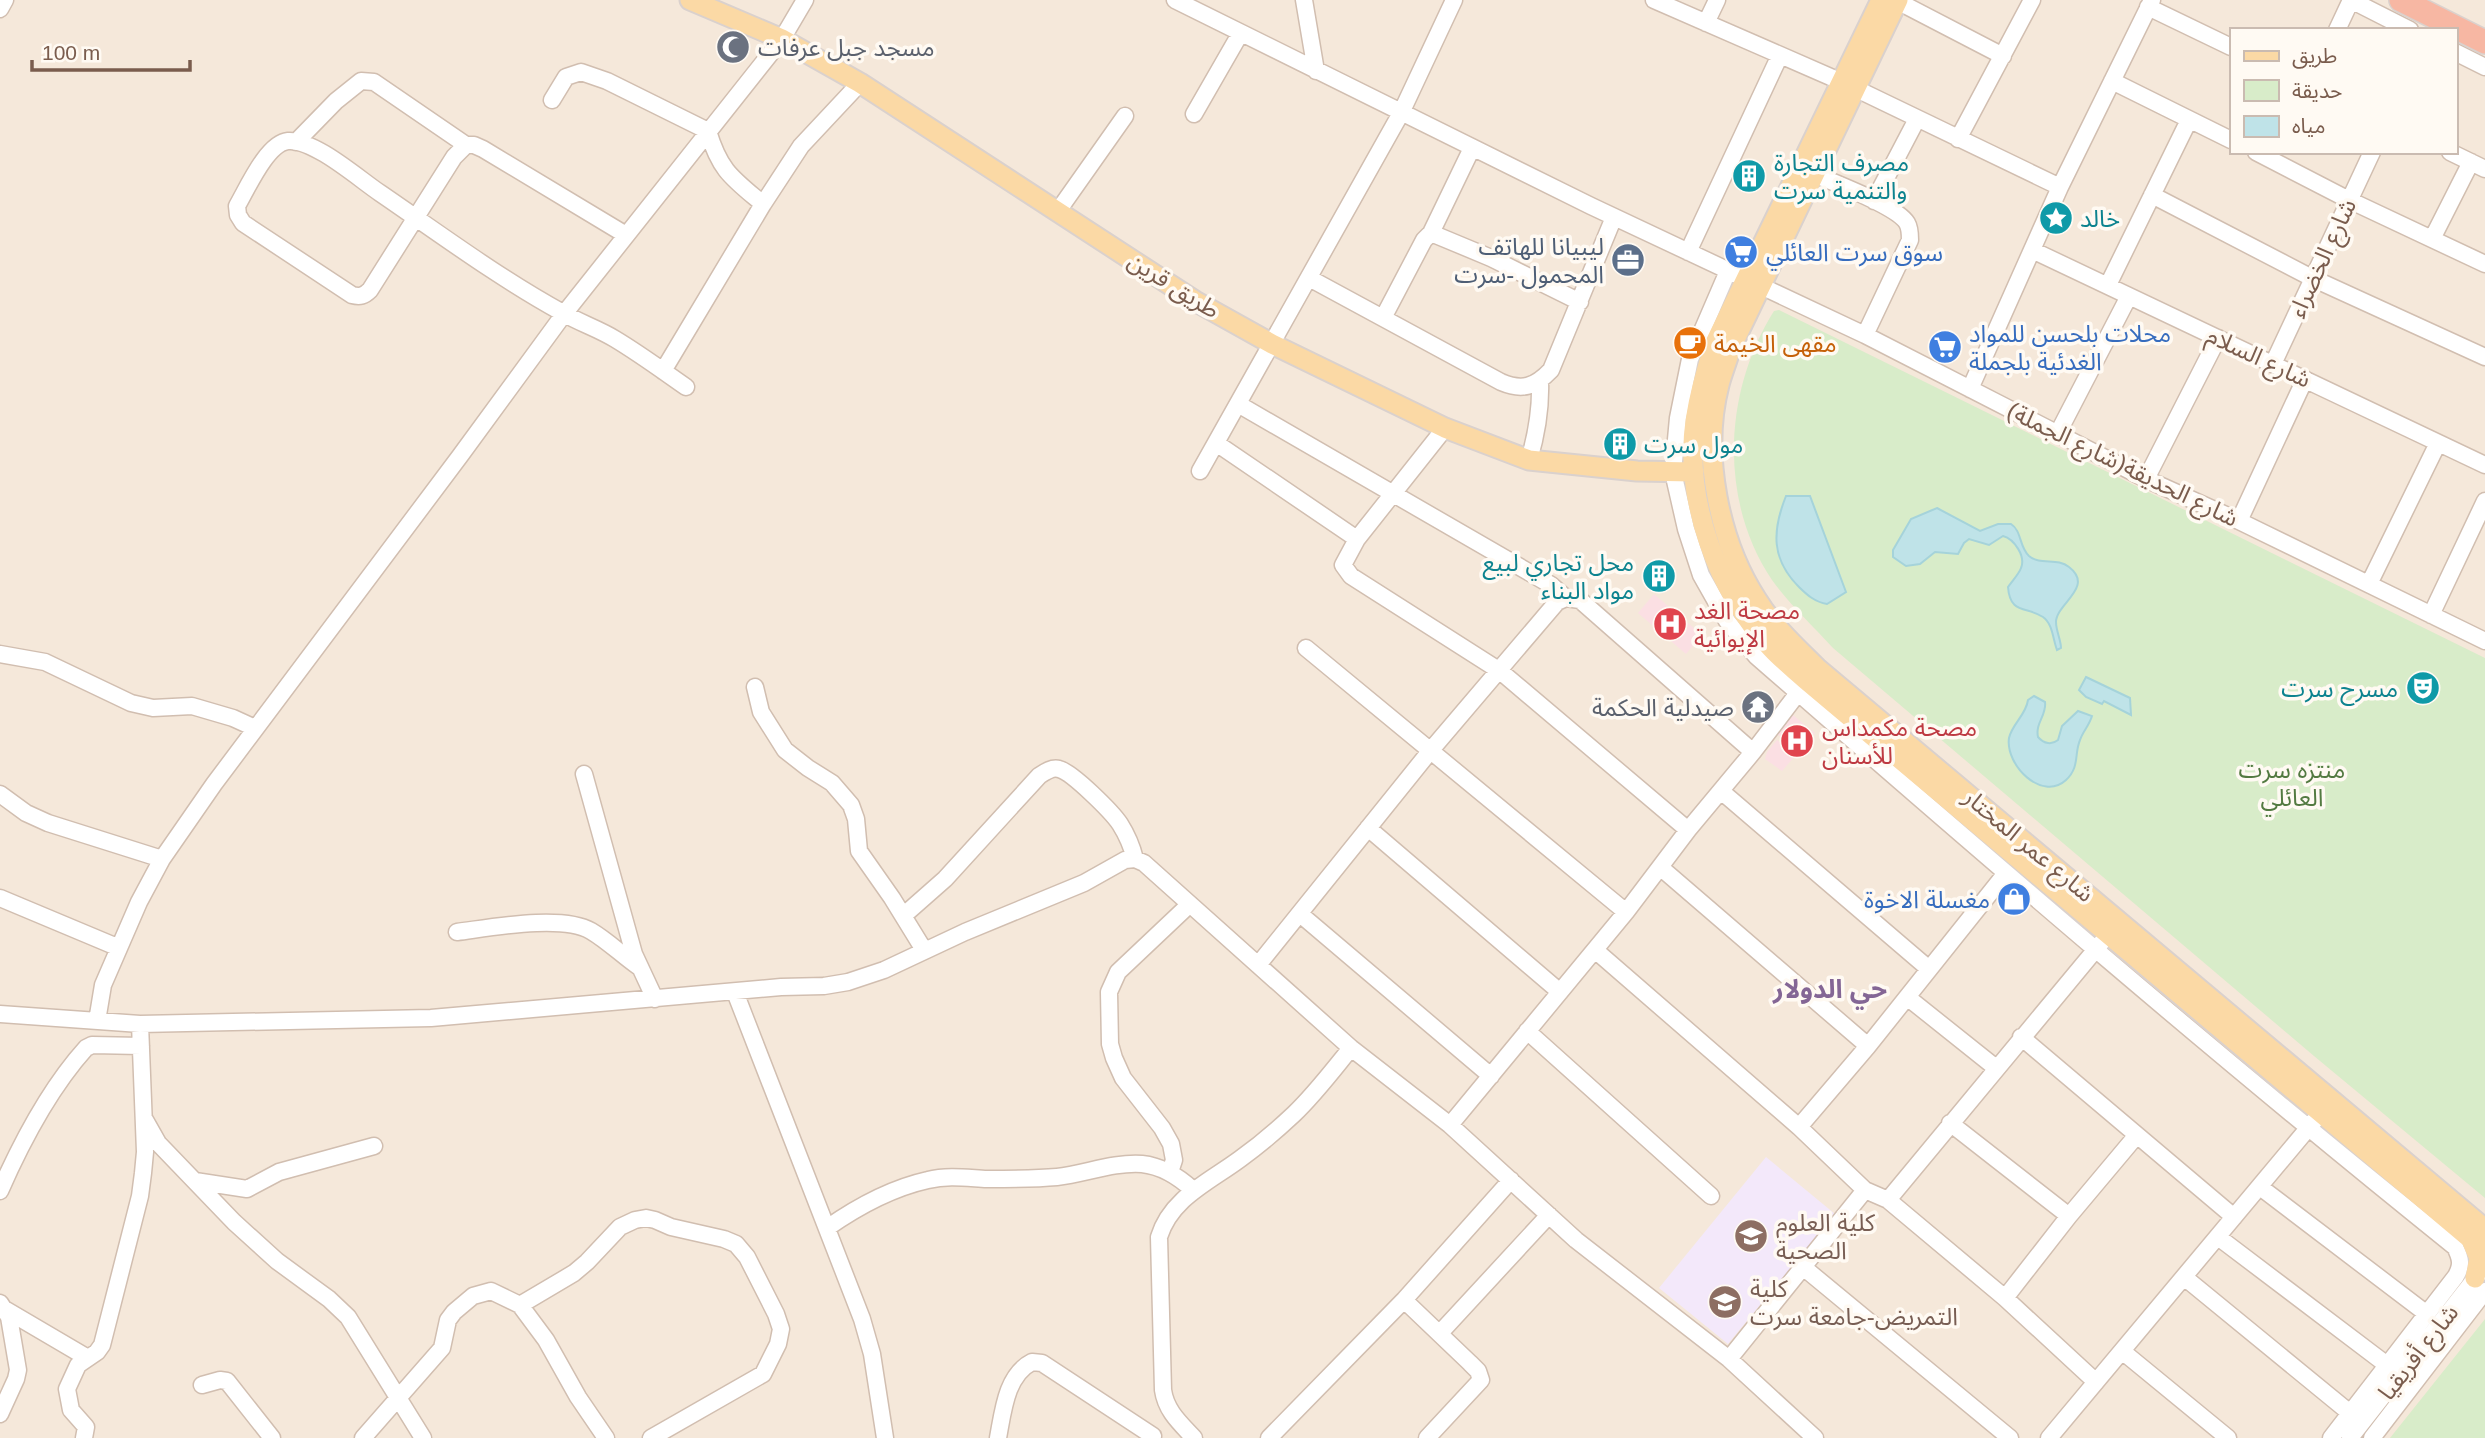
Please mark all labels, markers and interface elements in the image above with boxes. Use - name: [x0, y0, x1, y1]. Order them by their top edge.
- scale bar: [32, 28, 189, 72]
- mosque icon: مسجد جبل عرفات: [714, 28, 752, 66]
- legend: [2230, 28, 2457, 154]
- place label: مسجد جبل عرفات: [758, 34, 935, 62]
- text: 100 m: [42, 41, 100, 64]
- text: طريق: [2292, 44, 2337, 69]
- text: حديقة: [2292, 79, 2342, 102]
- text: مياه: [2292, 114, 2325, 137]
- place label: مصرف التجارة والتنمية سرت: [1774, 149, 1909, 205]
- building icon: مصرف التجارة والتنمية سرت: [1730, 157, 1768, 195]
- street label: شارع الخضراء: [2283, 194, 2365, 323]
- place icon: خالد: [2037, 199, 2075, 237]
- place label: خالد: [2080, 205, 2120, 232]
- place label: ليبيانا للهاتف المحمول -سرت: [1454, 233, 1604, 289]
- supermarket icon: سوق سرت العائلي: [1722, 233, 1760, 271]
- place label: سوق سرت العائلي: [1766, 239, 1943, 271]
- office icon: ليبيانا للهاتف المحمول -سرت: [1609, 241, 1647, 279]
- street label: طريق قرين: [1122, 246, 1225, 325]
- place label: محلات بلحسن للمواد الغدئية بلجملة: [1969, 320, 2171, 375]
- street label: شارع السلام: [2201, 321, 2315, 397]
- cafe icon: مقهى الخيمة: [1671, 324, 1709, 362]
- supermarket icon: محلات بلحسن للمواد الغدئية بلجملة: [1926, 328, 1964, 366]
- place label: مقهى الخيمة: [1714, 330, 1837, 357]
- street label: شارع الحديقة(شارع الجملة): [2001, 396, 2243, 535]
- building icon: مول سرت: [1601, 425, 1639, 463]
- place label: مول سرت: [1644, 431, 1743, 459]
- place label: محل تجاري لبيع مواد البناء: [1483, 549, 1634, 605]
- building icon: محل تجاري لبيع مواد البناء: [1640, 557, 1678, 595]
- place label: مصحة الغد الإيوائية: [1694, 597, 1800, 655]
- hospital icon: مصحة الغد الإيوائية: [1651, 605, 1689, 643]
- theatre icon: مسرح سرت: [2404, 669, 2442, 707]
- place label: مسرح سرت: [2281, 675, 2398, 706]
- temple icon: صيدلية الحكمة: [1739, 688, 1777, 726]
- place label: صيدلية الحكمة: [1592, 694, 1734, 721]
- place label: مصحة مكمداس للأسنان: [1822, 714, 1977, 770]
- hospital icon: مصحة مكمداس للأسنان: [1778, 722, 1816, 760]
- park label: منتزه سرت العائلي: [2239, 756, 2345, 816]
- street label: شارع عمر المختار: [1955, 782, 2100, 910]
- shop icon: مغسلة الاخوة: [1995, 880, 2033, 918]
- place label: مغسلة الاخوة: [1864, 886, 1990, 914]
- district label: حي الدولار: [1772, 974, 1887, 1010]
- place label: كلية العلوم الصحية: [1776, 1209, 1876, 1264]
- school or university icon: كلية العلوم الصحية: [1732, 1217, 1770, 1255]
- place label: كلية التمريض-جامعة سرت: [1750, 1275, 1958, 1331]
- school or university icon: كلية التمريض-جامعة سرت: [1706, 1283, 1744, 1321]
- street label: شارع أفريقيا: [2371, 1298, 2467, 1408]

